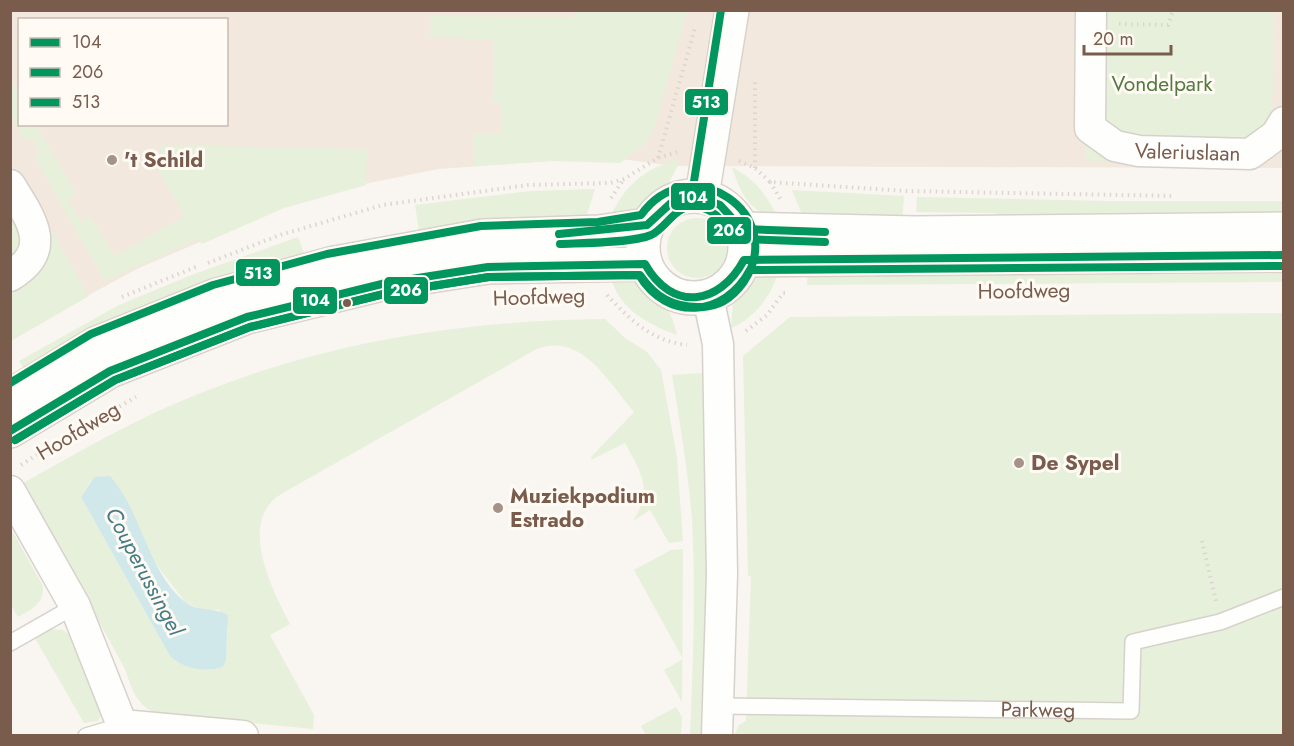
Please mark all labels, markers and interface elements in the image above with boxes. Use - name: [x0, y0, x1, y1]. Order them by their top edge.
- legend: [18, 18, 228, 126]
- scale bar: [1084, 18, 1171, 56]
- text: 20 m: [1093, 26, 1133, 52]
- text: 104: [72, 29, 101, 55]
- text: 206: [72, 59, 103, 85]
- park label: Vondelpark: [1112, 69, 1213, 99]
- line badge: 513: [684, 88, 729, 116]
- text: 513: [72, 89, 100, 115]
- text: 513: [692, 91, 720, 114]
- street label: Valeriuslaan: [1134, 136, 1241, 169]
- place label: 't Schild: [124, 145, 203, 175]
- marker: 't Schild: [105, 153, 119, 167]
- line badge: 104: [670, 182, 716, 211]
- text: 104: [678, 186, 708, 209]
- line badge: 206: [706, 216, 752, 245]
- text: 206: [713, 219, 745, 242]
- line badge: 513: [235, 258, 281, 287]
- text: 513: [244, 262, 272, 285]
- street label: Hoofdweg: [977, 275, 1071, 307]
- line badge: 206: [383, 276, 429, 305]
- text: 206: [390, 279, 422, 302]
- street label: Hoofdweg: [492, 280, 586, 314]
- line badge: 104: [292, 286, 338, 315]
- text: 104: [300, 289, 330, 312]
- unlabelled marker: [341, 297, 353, 309]
- street label: Hoofdweg: [31, 394, 125, 468]
- place label: De Sypel: [1031, 448, 1119, 478]
- marker: De Sypel: [1012, 456, 1026, 470]
- place label: Muziekpodium Estrado: [510, 481, 655, 535]
- water label: Couperussingel: [98, 501, 193, 642]
- marker: Muziekpodium Estrado: [491, 501, 505, 515]
- street label: Parkweg: [1001, 694, 1075, 725]

